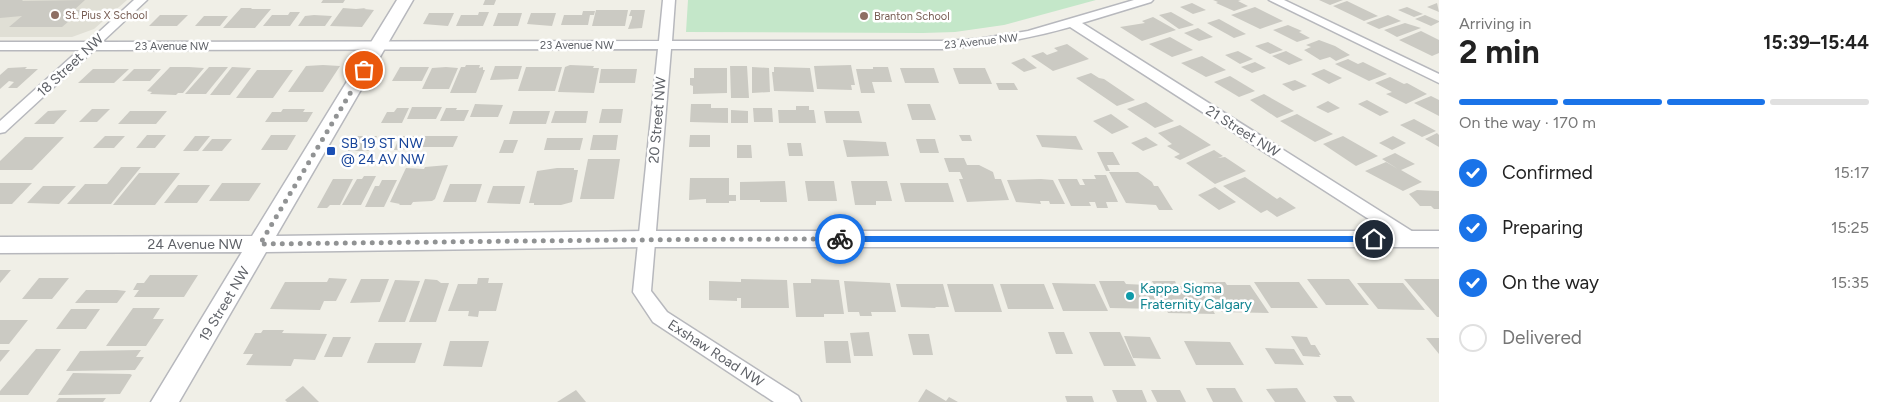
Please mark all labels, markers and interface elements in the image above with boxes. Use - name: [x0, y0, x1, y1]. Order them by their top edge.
- marker: St. Pius X School: [49, 9, 61, 21]
- place label: St. Pius X School: [65, 9, 147, 22]
- marker: Branton School: [858, 10, 870, 22]
- place label: Branton School: [874, 10, 950, 23]
- text: Arriving in: [1459, 14, 1531, 33]
- street label: 18 Street NW: [34, 30, 108, 100]
- street label: 23 Avenue NW: [944, 31, 1019, 52]
- text: 15:39–15:44: [1763, 31, 1869, 54]
- text: 2 min: [1459, 33, 1540, 71]
- street label: 23 Avenue NW: [540, 39, 614, 52]
- street label: 23 Avenue NW: [135, 40, 209, 53]
- pin: [343, 49, 385, 91]
- icon: bag: [350, 56, 378, 84]
- street label: 20 Street NW: [645, 75, 670, 164]
- street label: 21 Street NW: [1203, 102, 1283, 161]
- text: On the way · 170 m: [1459, 113, 1596, 132]
- place label: SB 19 ST NW @ 24 AV NW: [341, 135, 425, 168]
- marker: SB 19 ST NW @ 24 AV NW: [325, 145, 337, 157]
- icon: check: [1459, 159, 1487, 187]
- text: Confirmed: [1502, 161, 1593, 184]
- text: 15:17: [1834, 163, 1869, 182]
- courier: [815, 214, 865, 264]
- icon: check: [1459, 214, 1487, 242]
- text: Preparing: [1502, 216, 1583, 239]
- pin: [1353, 218, 1395, 260]
- text: 15:25: [1831, 218, 1869, 237]
- icon: bike: [826, 225, 854, 253]
- icon: home: [1360, 225, 1388, 253]
- street label: 24 Avenue NW: [147, 236, 243, 253]
- street label: 19 Street NW: [195, 263, 254, 345]
- icon: check: [1459, 269, 1487, 297]
- text: On the way: [1502, 271, 1599, 294]
- text: 15:35: [1831, 273, 1869, 292]
- place label: Kappa Sigma Fraternity Calgary: [1140, 280, 1253, 313]
- marker: Kappa Sigma Fraternity Calgary: [1124, 290, 1136, 302]
- street label: Exshaw Road NW: [665, 316, 767, 391]
- text: Delivered: [1502, 326, 1582, 349]

